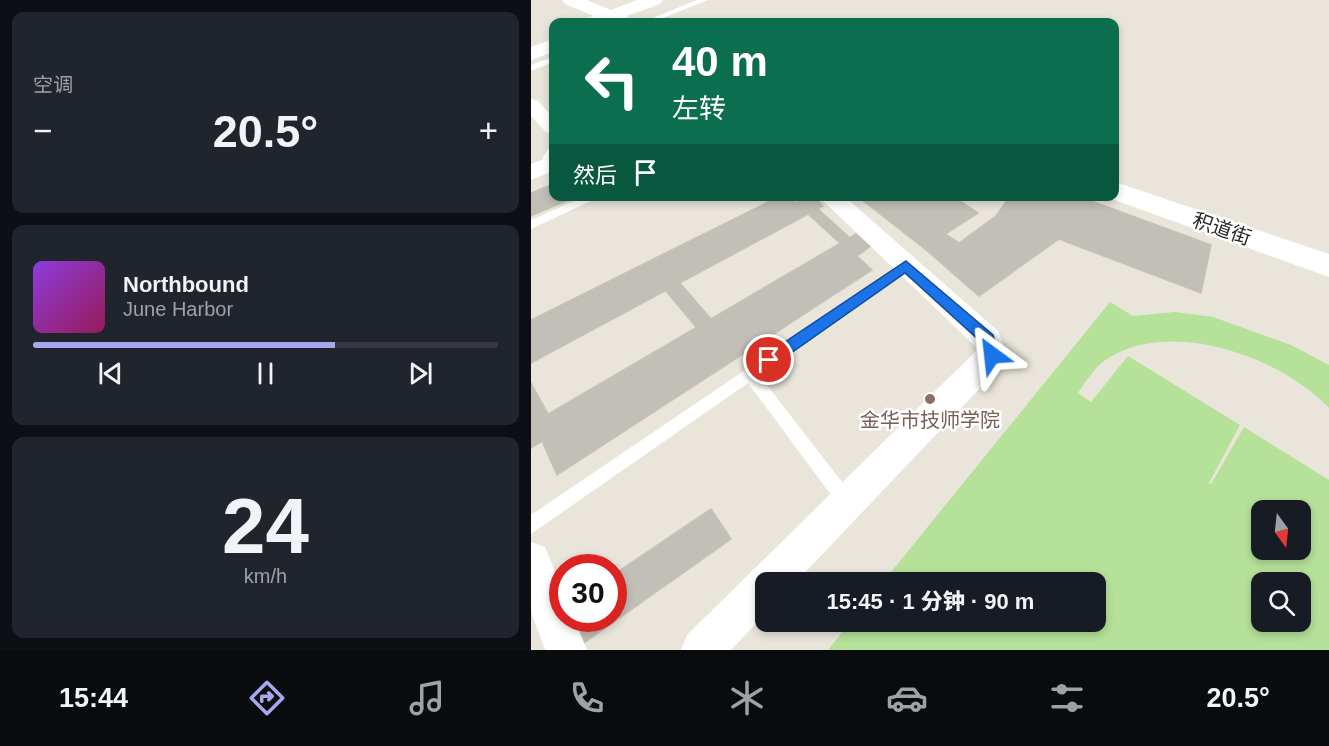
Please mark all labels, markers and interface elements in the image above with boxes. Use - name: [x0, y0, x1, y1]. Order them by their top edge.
- text: 40 m: [672, 38, 768, 85]
- icon: left: [573, 42, 651, 120]
- text: 空调: [33, 74, 73, 96]
- text: 左转: [672, 94, 726, 124]
- text: 20.5°: [213, 106, 318, 157]
- text: −: [33, 112, 52, 149]
- text: +: [479, 112, 498, 149]
- icon: arrive: [629, 156, 662, 189]
- text: 然后: [573, 163, 617, 188]
- street label: 积道街: [1190, 209, 1254, 249]
- text: Northbound: [123, 272, 249, 297]
- text: June Harbor: [123, 298, 233, 320]
- position arrow: [960, 323, 1024, 387]
- pin: [743, 334, 794, 385]
- icon: arrive: [752, 343, 785, 376]
- icon: previous: [94, 357, 127, 390]
- icon: pause: [249, 357, 282, 390]
- icon: next: [404, 357, 437, 390]
- marker: 金华市技师学院: [923, 392, 937, 406]
- place label: 金华市技师学院: [860, 409, 1000, 431]
- text: 24: [222, 482, 309, 570]
- north arrow: [1251, 500, 1311, 560]
- map controls: [1251, 500, 1311, 632]
- speed limit sign: 30: [549, 554, 627, 632]
- text: km/h: [244, 565, 287, 587]
- button: search: [1251, 572, 1311, 632]
- text: 15:45 · 1 分钟 · 90 m: [827, 589, 1034, 614]
- icon: directions: [246, 677, 288, 719]
- icon: music: [406, 677, 448, 719]
- icon: phone: [566, 677, 608, 719]
- icon: climate: [726, 677, 768, 719]
- icon: car: [886, 677, 928, 719]
- icon: filters: [1046, 677, 1088, 719]
- text: 15:44: [59, 683, 128, 713]
- text: 20.5°: [1207, 683, 1270, 713]

